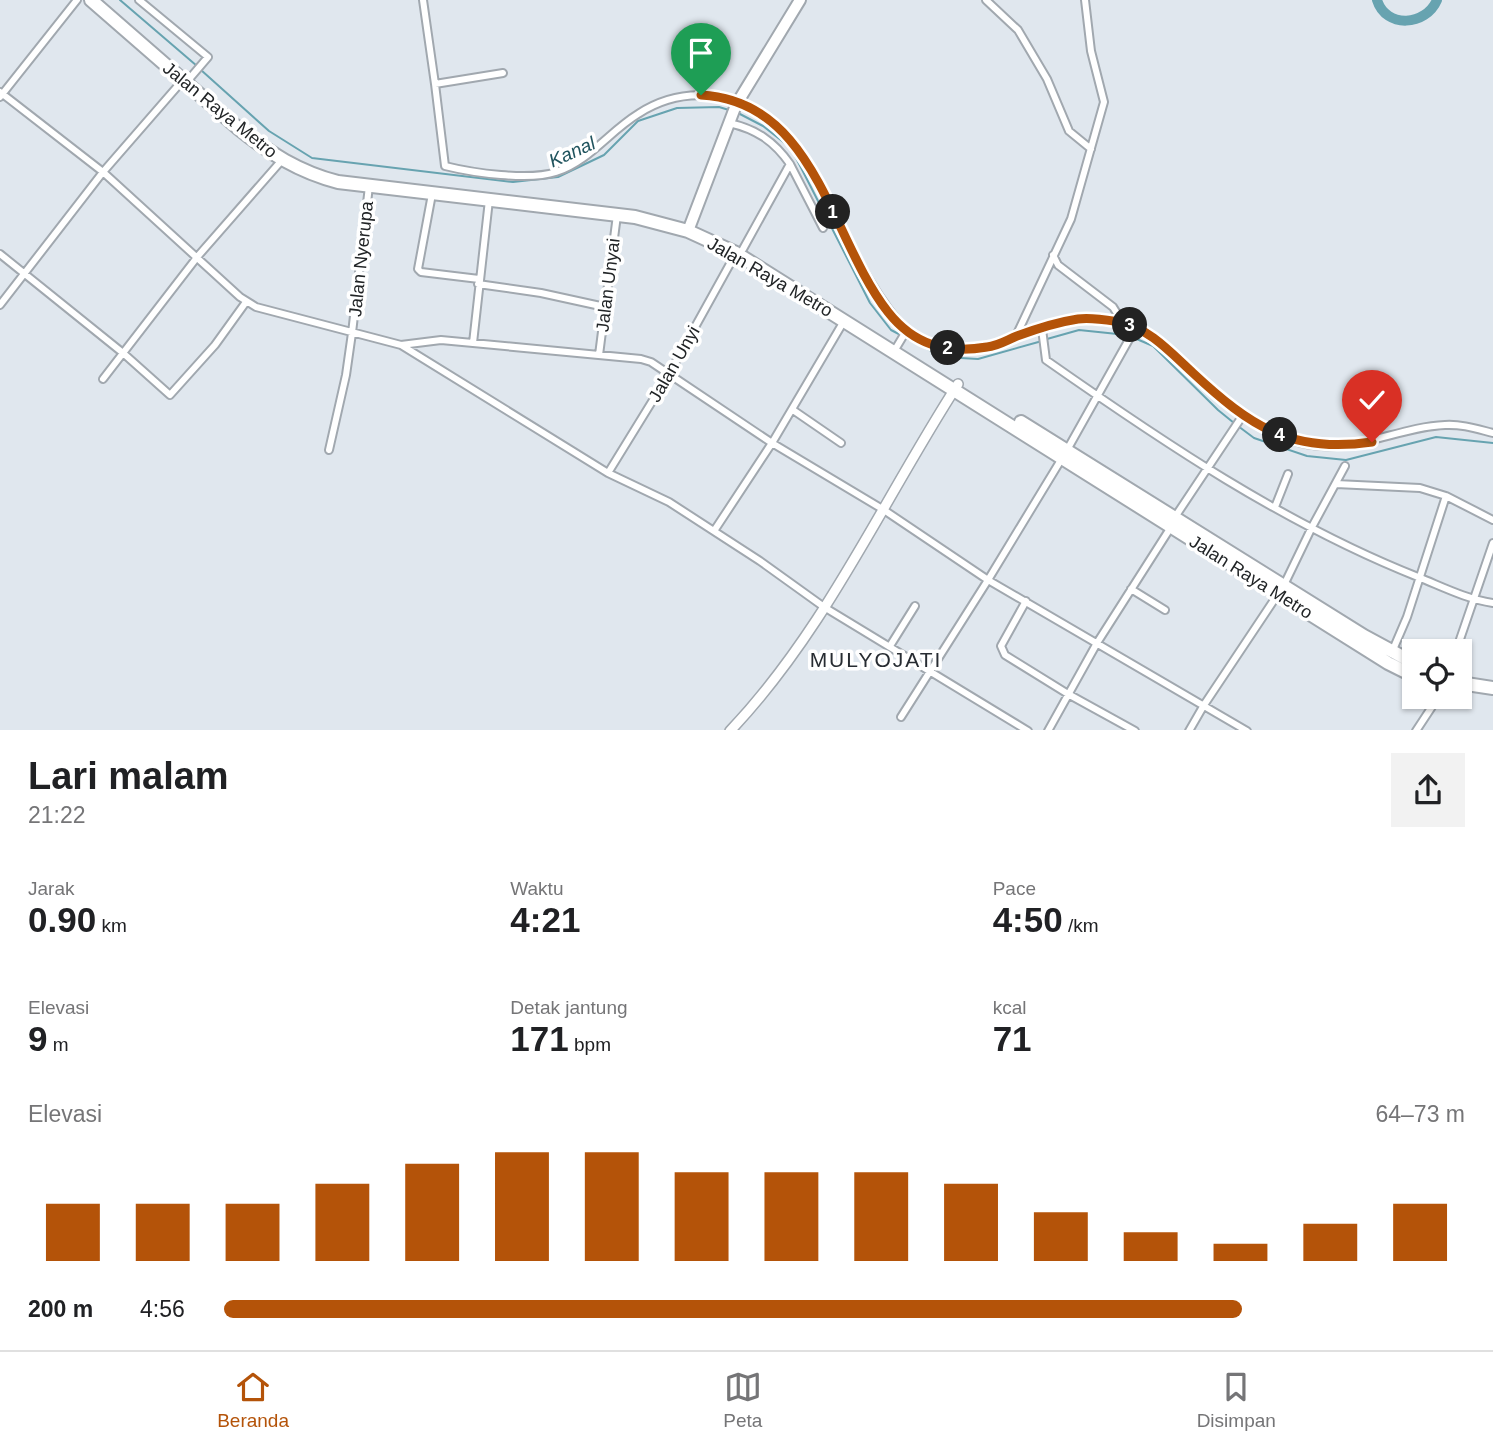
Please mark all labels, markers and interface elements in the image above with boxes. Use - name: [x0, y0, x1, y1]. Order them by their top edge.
- pin: [671, 23, 731, 95]
- icon: arrive: [682, 34, 720, 72]
- street label: Jalan Raya Metro: [159, 58, 281, 162]
- water label: Kanal: [546, 132, 599, 171]
- pin: 1: [816, 194, 850, 230]
- street label: Jalan Nyerupa: [345, 199, 377, 318]
- text: 1: [827, 201, 838, 222]
- street label: Jalan Raya Metro: [704, 233, 836, 321]
- street label: Jalan Unyai: [592, 237, 624, 333]
- pin: 3: [1112, 308, 1148, 342]
- text: 3: [1124, 314, 1135, 335]
- street label: Jalan Unyi: [644, 323, 704, 405]
- pin: 2: [930, 330, 965, 366]
- text: 2: [942, 337, 953, 358]
- pin: [1342, 370, 1402, 442]
- icon: check: [1353, 381, 1391, 419]
- pin: 4: [1262, 418, 1298, 452]
- text: 4: [1274, 424, 1285, 445]
- street label: Jalan Raya Metro: [1186, 531, 1316, 623]
- map controls: [1402, 639, 1472, 709]
- button: locate: [1402, 639, 1472, 709]
- district label: MULYOJATI: [810, 648, 942, 671]
- button: share: [1391, 753, 1465, 827]
- text: Lari malam: [28, 755, 229, 797]
- text: 21:22: [28, 802, 86, 828]
- text: Jarak: [28, 878, 74, 899]
- text: Waktu: [510, 878, 563, 899]
- text: Pace: [993, 878, 1036, 899]
- text: 0.90: [28, 900, 96, 939]
- text: 4:21: [510, 900, 580, 939]
- text: 4:50: [993, 900, 1063, 939]
- text: km: [96, 915, 127, 936]
- text: /km: [1063, 915, 1099, 936]
- text: Elevasi: [28, 997, 89, 1018]
- text: Detak jantung: [510, 997, 628, 1018]
- text: kcal: [993, 997, 1026, 1018]
- text: 9: [28, 1019, 47, 1058]
- text: 171: [510, 1019, 569, 1058]
- text: 71: [993, 1019, 1032, 1058]
- text: m: [47, 1034, 69, 1055]
- text: bpm: [569, 1034, 611, 1055]
- text: Elevasi: [28, 1101, 102, 1127]
- text: 64–73 m: [1375, 1101, 1465, 1127]
- text: 200 m: [28, 1296, 93, 1322]
- text: 4:56: [140, 1296, 185, 1322]
- tab: Beranda: [217, 1368, 289, 1432]
- tab: Peta: [723, 1368, 762, 1432]
- tab: Disimpan: [1197, 1368, 1276, 1432]

